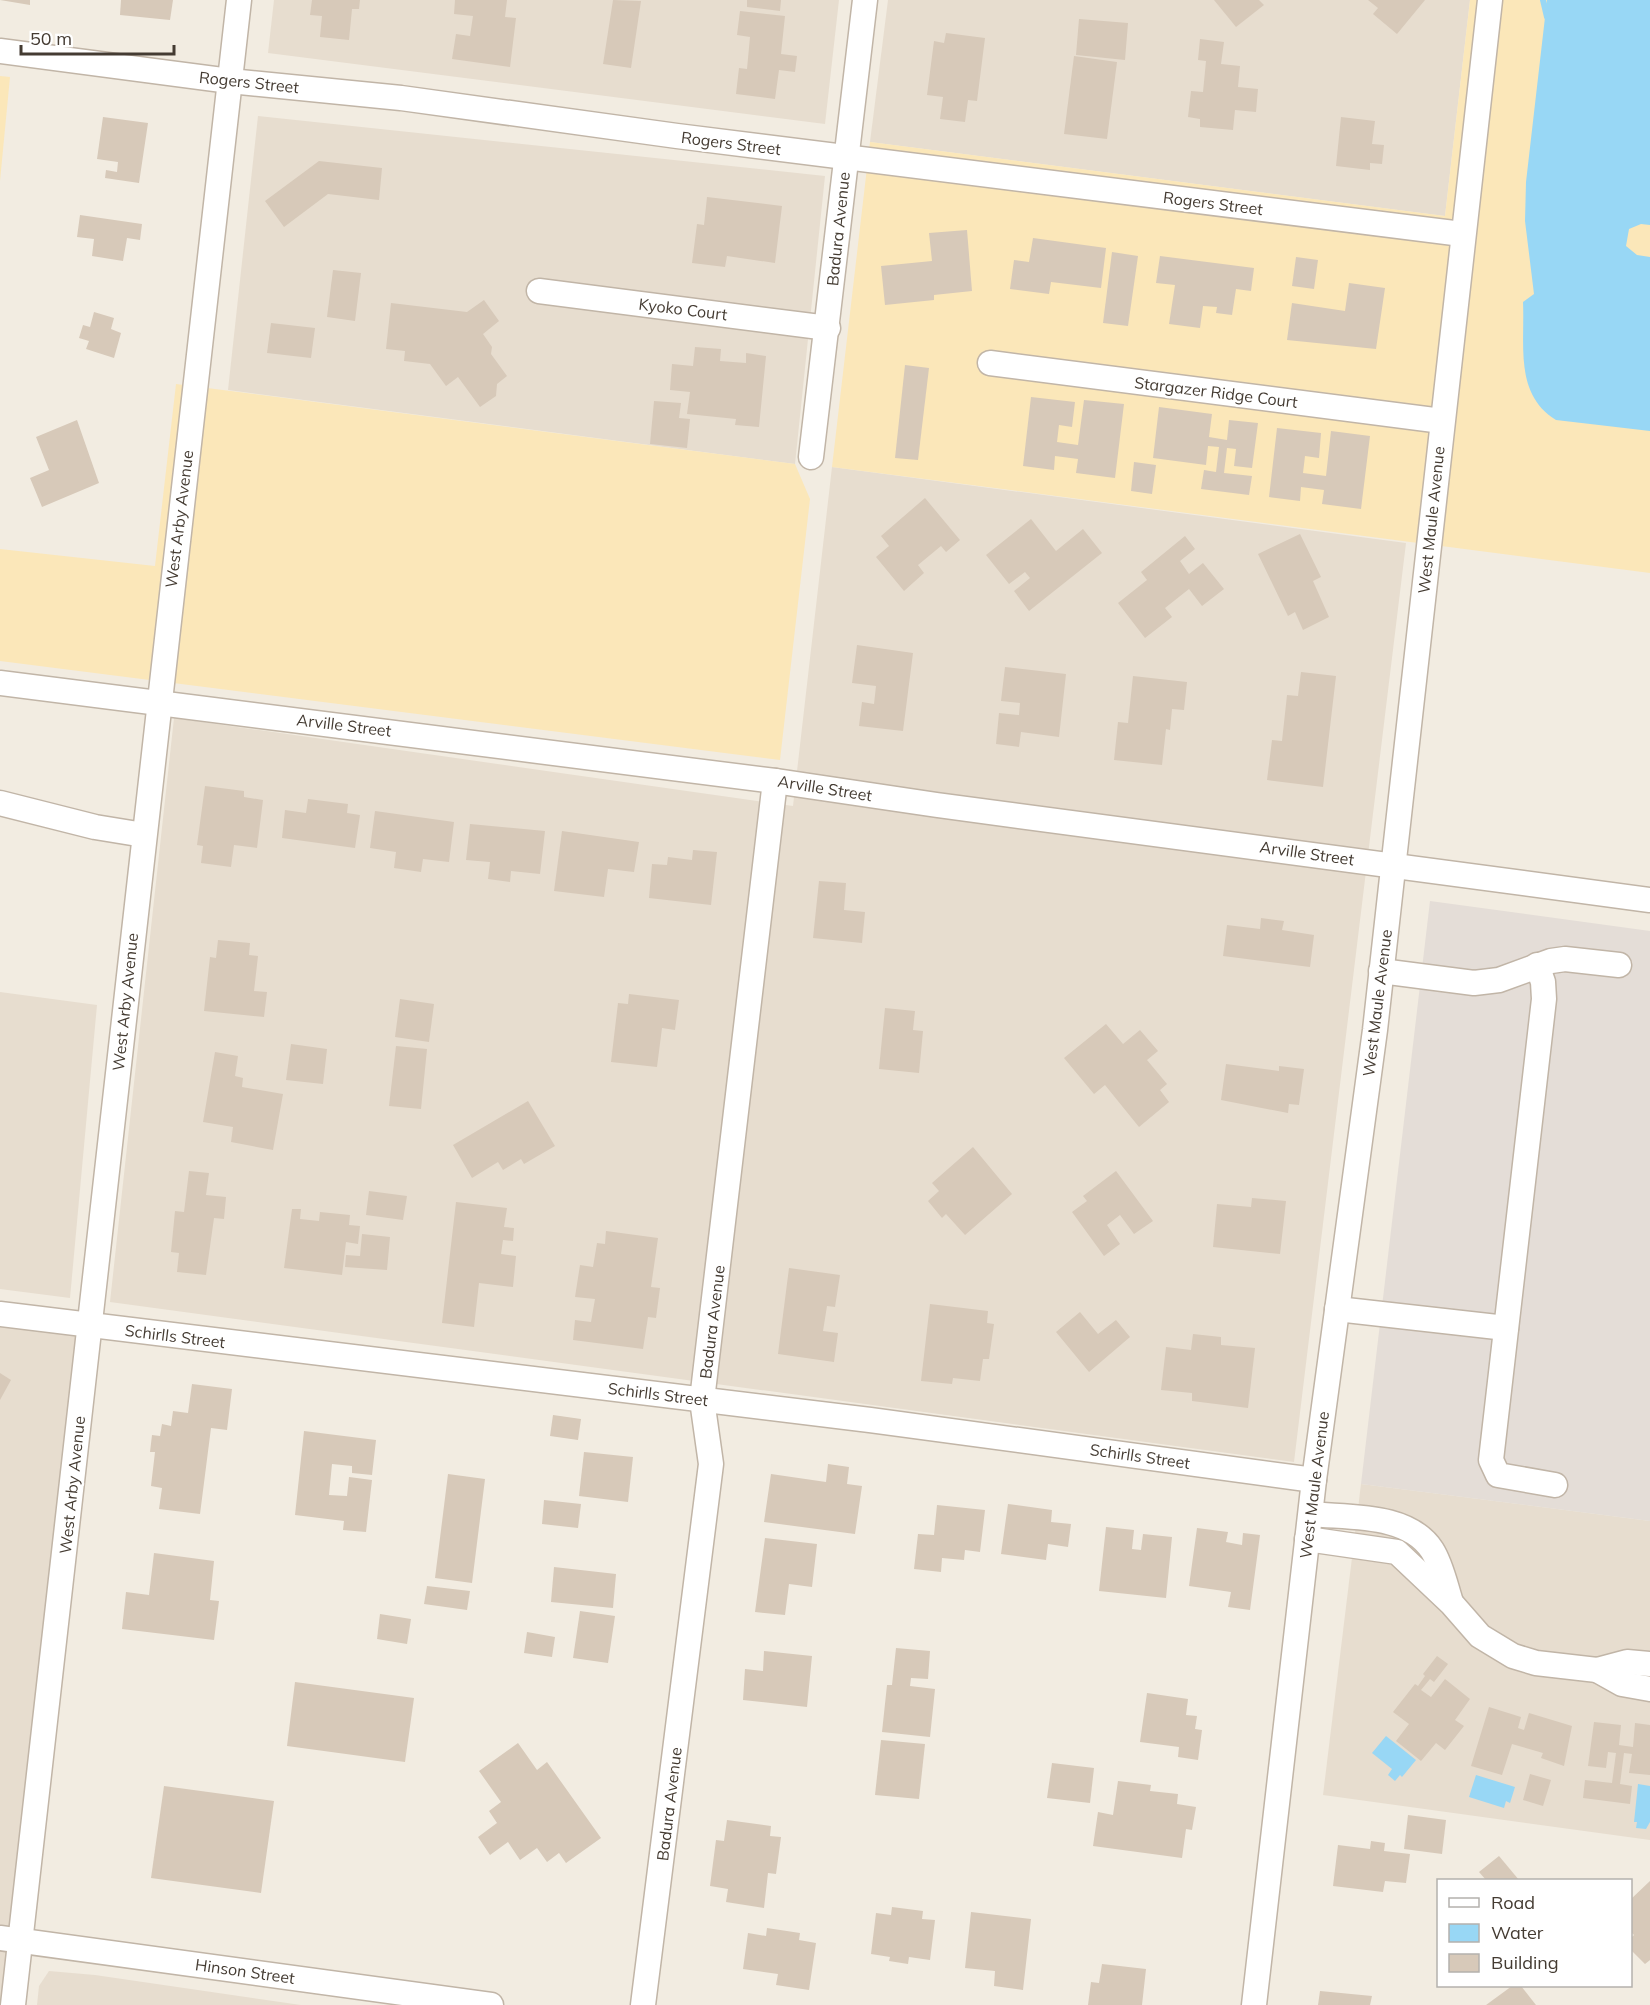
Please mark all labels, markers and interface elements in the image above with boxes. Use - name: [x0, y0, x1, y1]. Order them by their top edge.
- scale bar: [21, 18, 174, 56]
- text: 50 m: [30, 27, 72, 50]
- street label: Rogers Street: [198, 67, 300, 97]
- street label: Rogers Street: [680, 127, 782, 159]
- street label: Badura Avenue: [822, 171, 854, 287]
- street label: Rogers Street: [1162, 187, 1264, 219]
- street label: Kyoko Court: [638, 294, 729, 324]
- street label: Stargazer Ridge Court: [1133, 372, 1299, 412]
- street label: West Maule Avenue: [1413, 445, 1449, 595]
- street label: West Arby Avenue: [161, 449, 197, 589]
- street label: Arville Street: [296, 709, 393, 741]
- street label: Arville Street: [776, 771, 874, 805]
- street label: Arville Street: [1259, 836, 1356, 870]
- street label: West Maule Avenue: [1358, 928, 1396, 1078]
- street label: West Arby Avenue: [108, 932, 142, 1072]
- street label: Badura Avenue: [695, 1264, 729, 1380]
- street label: Schirlls Street: [124, 1320, 227, 1352]
- street label: Schirlls Street: [607, 1378, 710, 1410]
- street label: West Maule Avenue: [1295, 1410, 1333, 1560]
- street label: West Arby Avenue: [55, 1415, 89, 1555]
- street label: Schirlls Street: [1089, 1439, 1192, 1473]
- street label: Badura Avenue: [652, 1746, 686, 1862]
- legend: [1437, 1879, 1632, 1987]
- text: Road: [1491, 1891, 1535, 1914]
- text: Water: [1491, 1921, 1544, 1944]
- text: Building: [1491, 1951, 1559, 1974]
- street label: Hinson Street: [194, 1954, 296, 1988]

